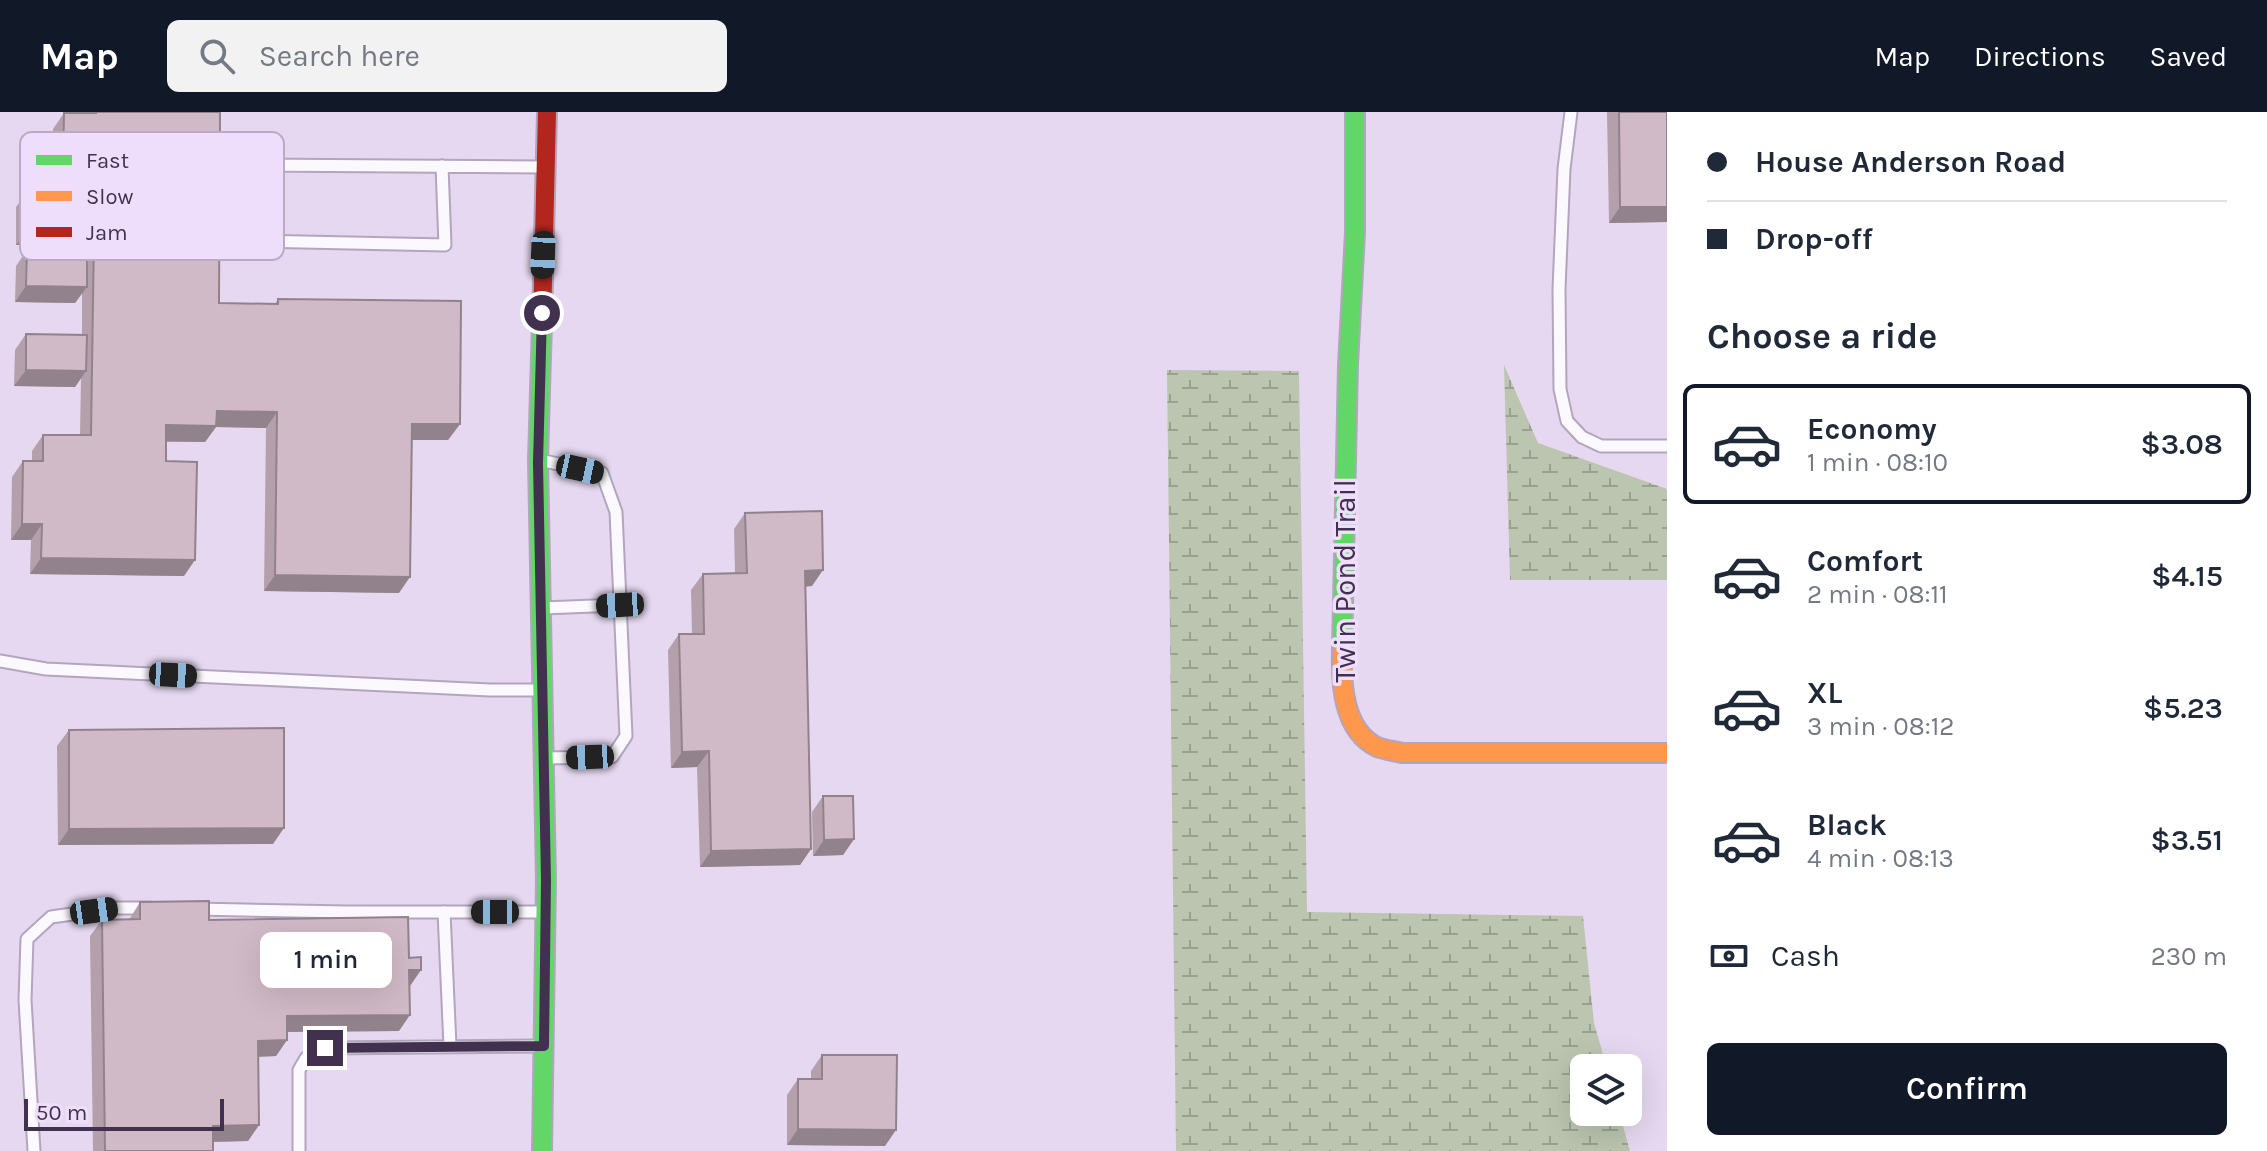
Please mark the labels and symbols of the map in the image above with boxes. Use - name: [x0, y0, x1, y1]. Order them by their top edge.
- legend: [20, 132, 284, 260]
- text: Fast: [86, 148, 129, 174]
- text: Slow: [86, 184, 133, 210]
- text: Jam: [86, 220, 128, 246]
- car: [530, 231, 556, 279]
- route start: [524, 295, 560, 331]
- car: [554, 452, 606, 486]
- street label: Twin Pond Trail: [1327, 479, 1363, 683]
- car: [595, 592, 645, 618]
- car: [148, 662, 198, 688]
- car: [566, 744, 614, 770]
- car: [69, 896, 119, 926]
- car: [471, 900, 519, 924]
- callout: 1 min: [259, 932, 391, 988]
- route end: [307, 1030, 343, 1066]
- scale bar: [24, 1095, 224, 1131]

